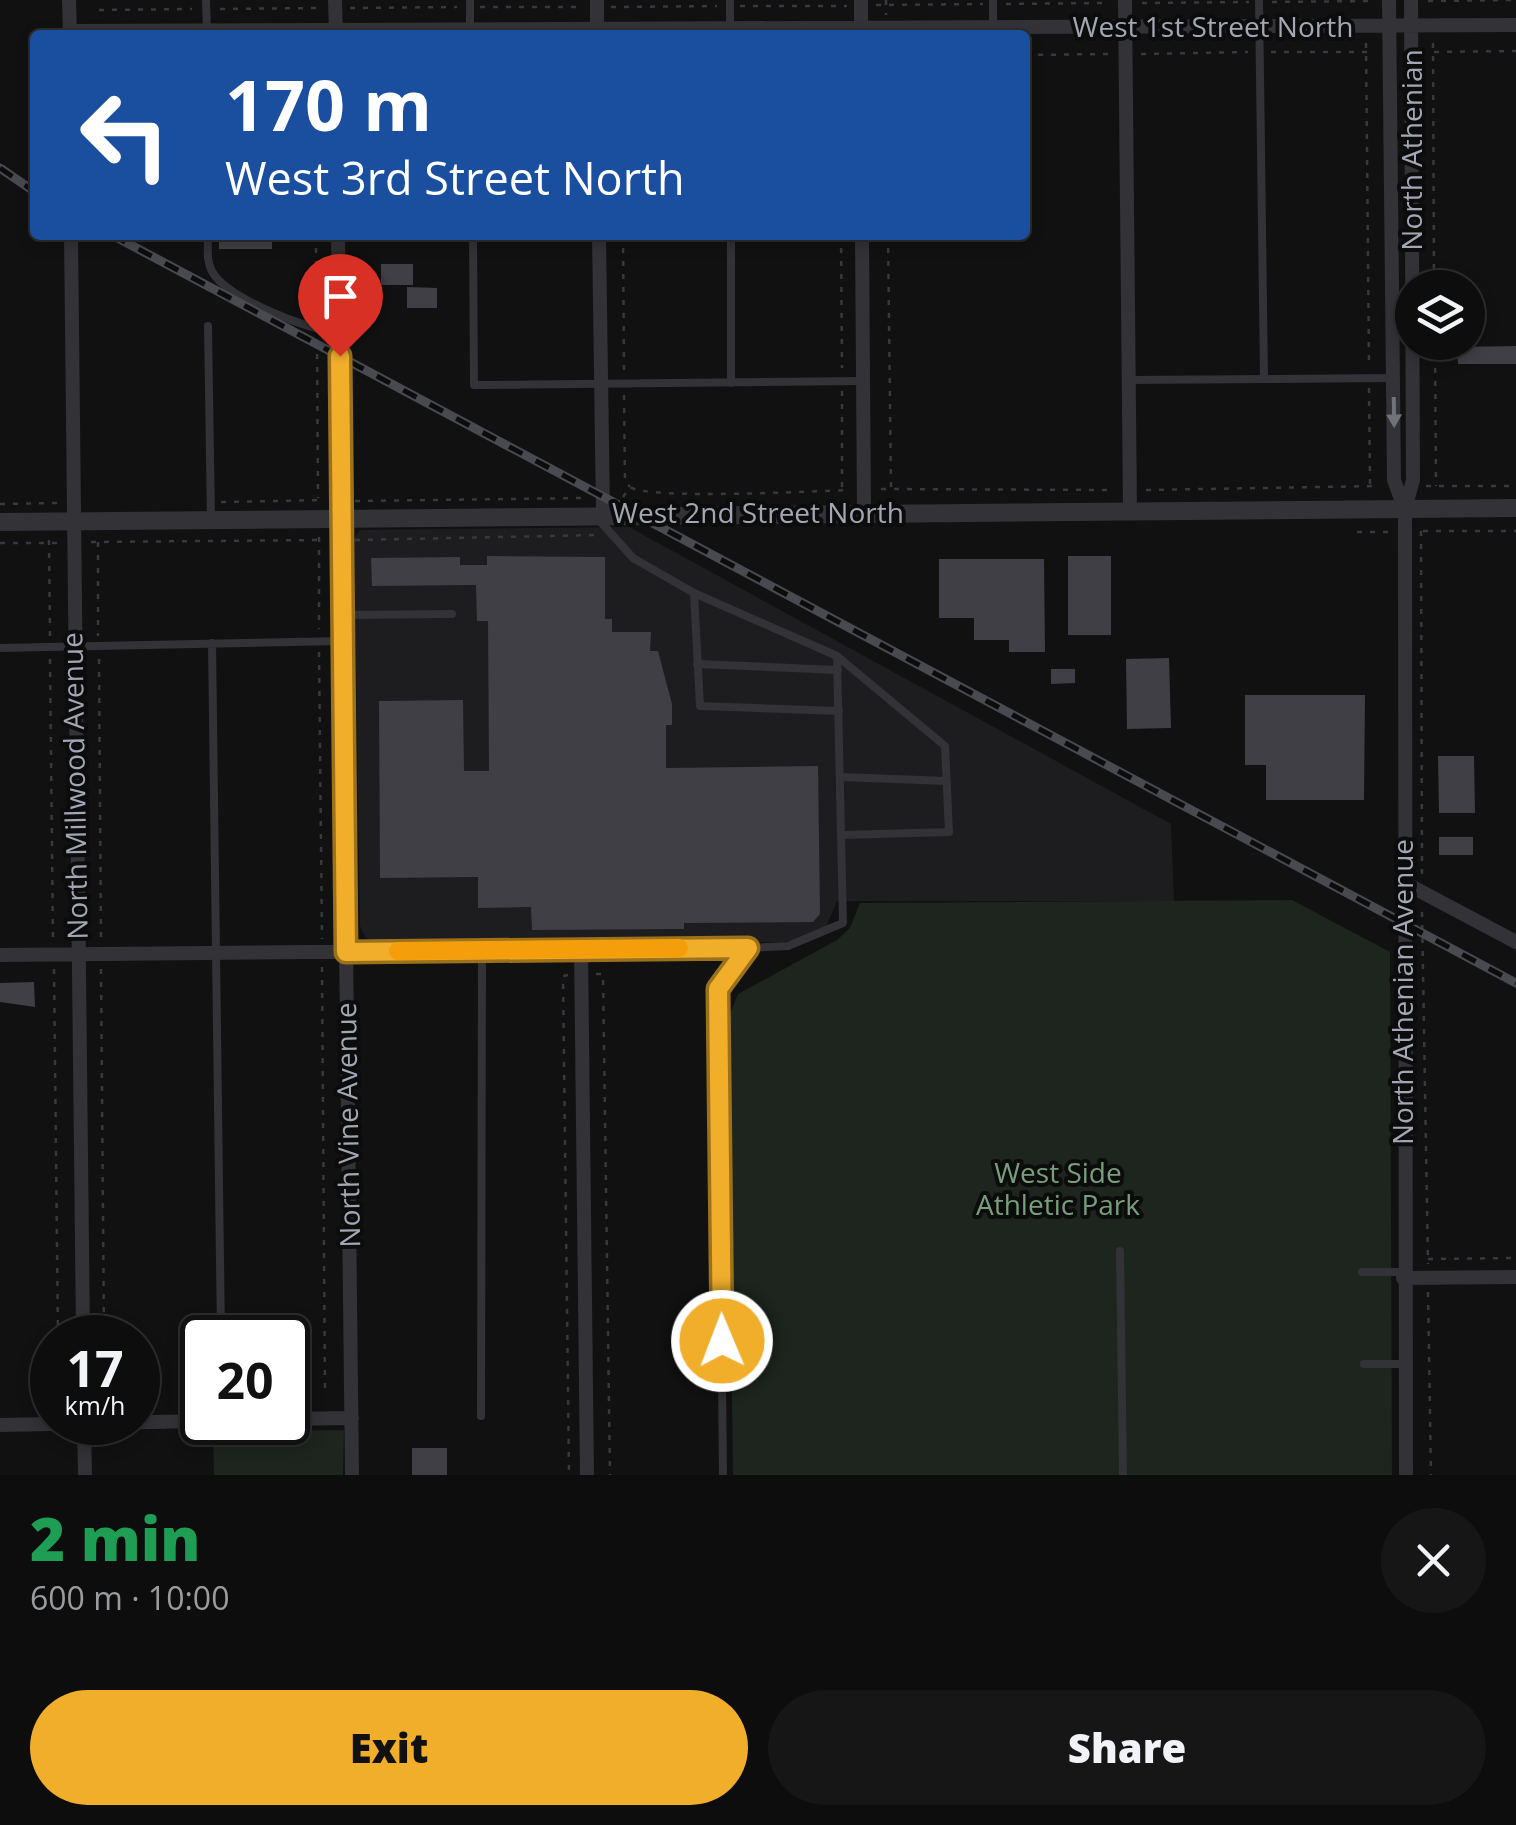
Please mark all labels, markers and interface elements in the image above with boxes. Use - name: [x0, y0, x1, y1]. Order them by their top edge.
- street label: West 1st Street North: [1073, 7, 1353, 45]
- street label: North Athenian: [1392, 49, 1430, 251]
- text: 170 m: [225, 56, 432, 152]
- icon: left: [60, 70, 190, 200]
- text: West 3rd Street North: [225, 147, 685, 208]
- pin: [298, 254, 383, 357]
- icon: arrive: [313, 269, 368, 324]
- map controls: [1395, 270, 1485, 360]
- button: layers: [1395, 270, 1485, 360]
- one-way arrow: [1386, 397, 1402, 429]
- street label: West 2nd Street North: [612, 493, 904, 531]
- street label: North Millwood Avenue: [52, 632, 96, 940]
- street label: North Athenian Avenue: [1383, 839, 1421, 1145]
- street label: North Vine Avenue: [326, 1002, 368, 1248]
- park label: West Side Athletic Park: [976, 1153, 1140, 1223]
- position arrow: [670, 1289, 774, 1393]
- speed limit sign: 20: [180, 1315, 310, 1445]
- text: 17: [66, 1334, 124, 1402]
- text: km/h: [65, 1388, 125, 1422]
- text: 2 min: [30, 1497, 200, 1579]
- button: close: [1381, 1508, 1486, 1613]
- text: 600 m · 10:00: [30, 1576, 229, 1619]
- button: Exit: [30, 1690, 748, 1805]
- button: Share: [768, 1690, 1486, 1805]

